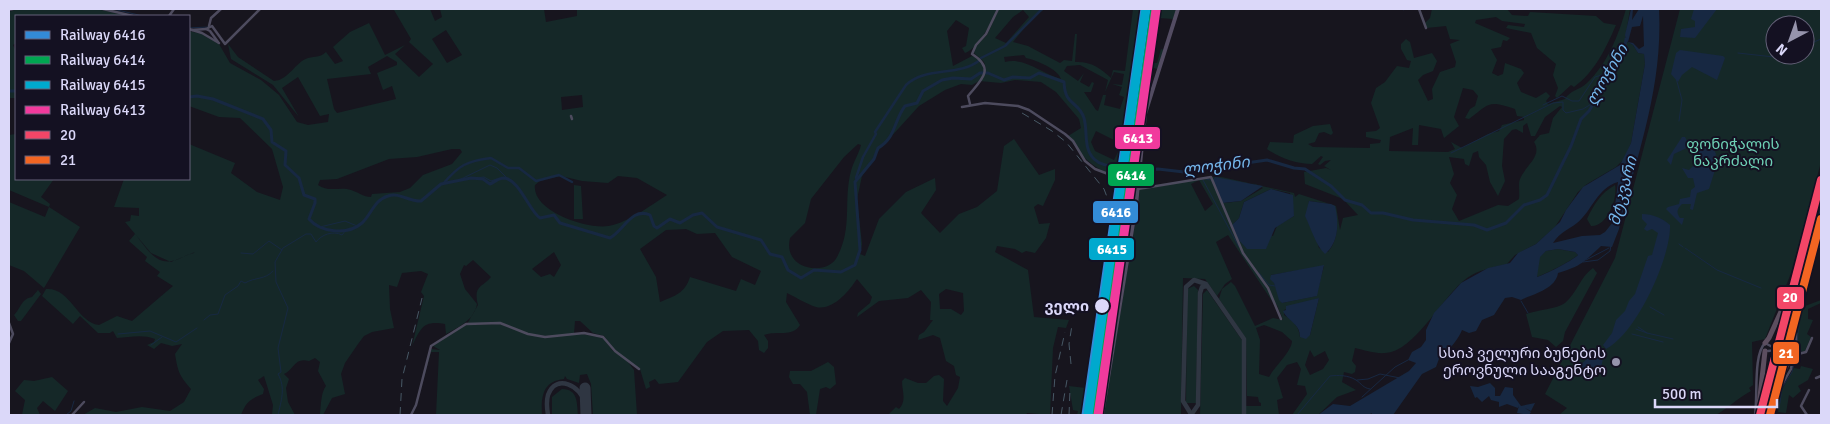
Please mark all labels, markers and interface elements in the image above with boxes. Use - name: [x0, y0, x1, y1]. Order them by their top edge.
- legend: [15, 15, 190, 180]
- north arrow: [1765, 15, 1815, 65]
- text: Railway 6416: [60, 26, 146, 44]
- water label: ლოჭინი: [1581, 40, 1633, 109]
- text: N: [1773, 40, 1791, 59]
- text: Railway 6414: [60, 51, 146, 69]
- text: Railway 6415: [60, 76, 146, 94]
- text: Railway 6413: [60, 101, 146, 119]
- text: 20: [60, 126, 76, 144]
- line badge: 6413: [1114, 126, 1161, 150]
- text: 6413: [1123, 130, 1153, 147]
- park label: ფონიჭალის ნაკრძალი: [1686, 135, 1780, 170]
- text: 21: [60, 151, 76, 169]
- water label: ლოჭინი: [1181, 152, 1251, 180]
- water label: მტკვარი: [1604, 154, 1642, 228]
- line badge: 6414: [1107, 163, 1155, 187]
- text: 6414: [1116, 167, 1147, 184]
- line badge: 6416: [1092, 200, 1139, 224]
- text: 6416: [1101, 204, 1132, 221]
- line badge: 6415: [1088, 237, 1135, 261]
- text: 6415: [1097, 241, 1127, 258]
- line badge: 20: [1776, 286, 1805, 310]
- text: 20: [1782, 289, 1798, 306]
- place label: ველი: [1044, 297, 1089, 315]
- marker: ველი: [1093, 297, 1111, 315]
- line badge: 21: [1772, 341, 1800, 365]
- place label: სსიპ ველური ბუნების ეროვნული სააგენტო: [1438, 344, 1606, 379]
- text: 21: [1778, 345, 1794, 362]
- marker: სსიპ ველური ბუნების ეროვნული სააგენტო: [1610, 356, 1622, 368]
- scale bar: [1655, 376, 1778, 408]
- text: 500 m: [1662, 385, 1702, 403]

